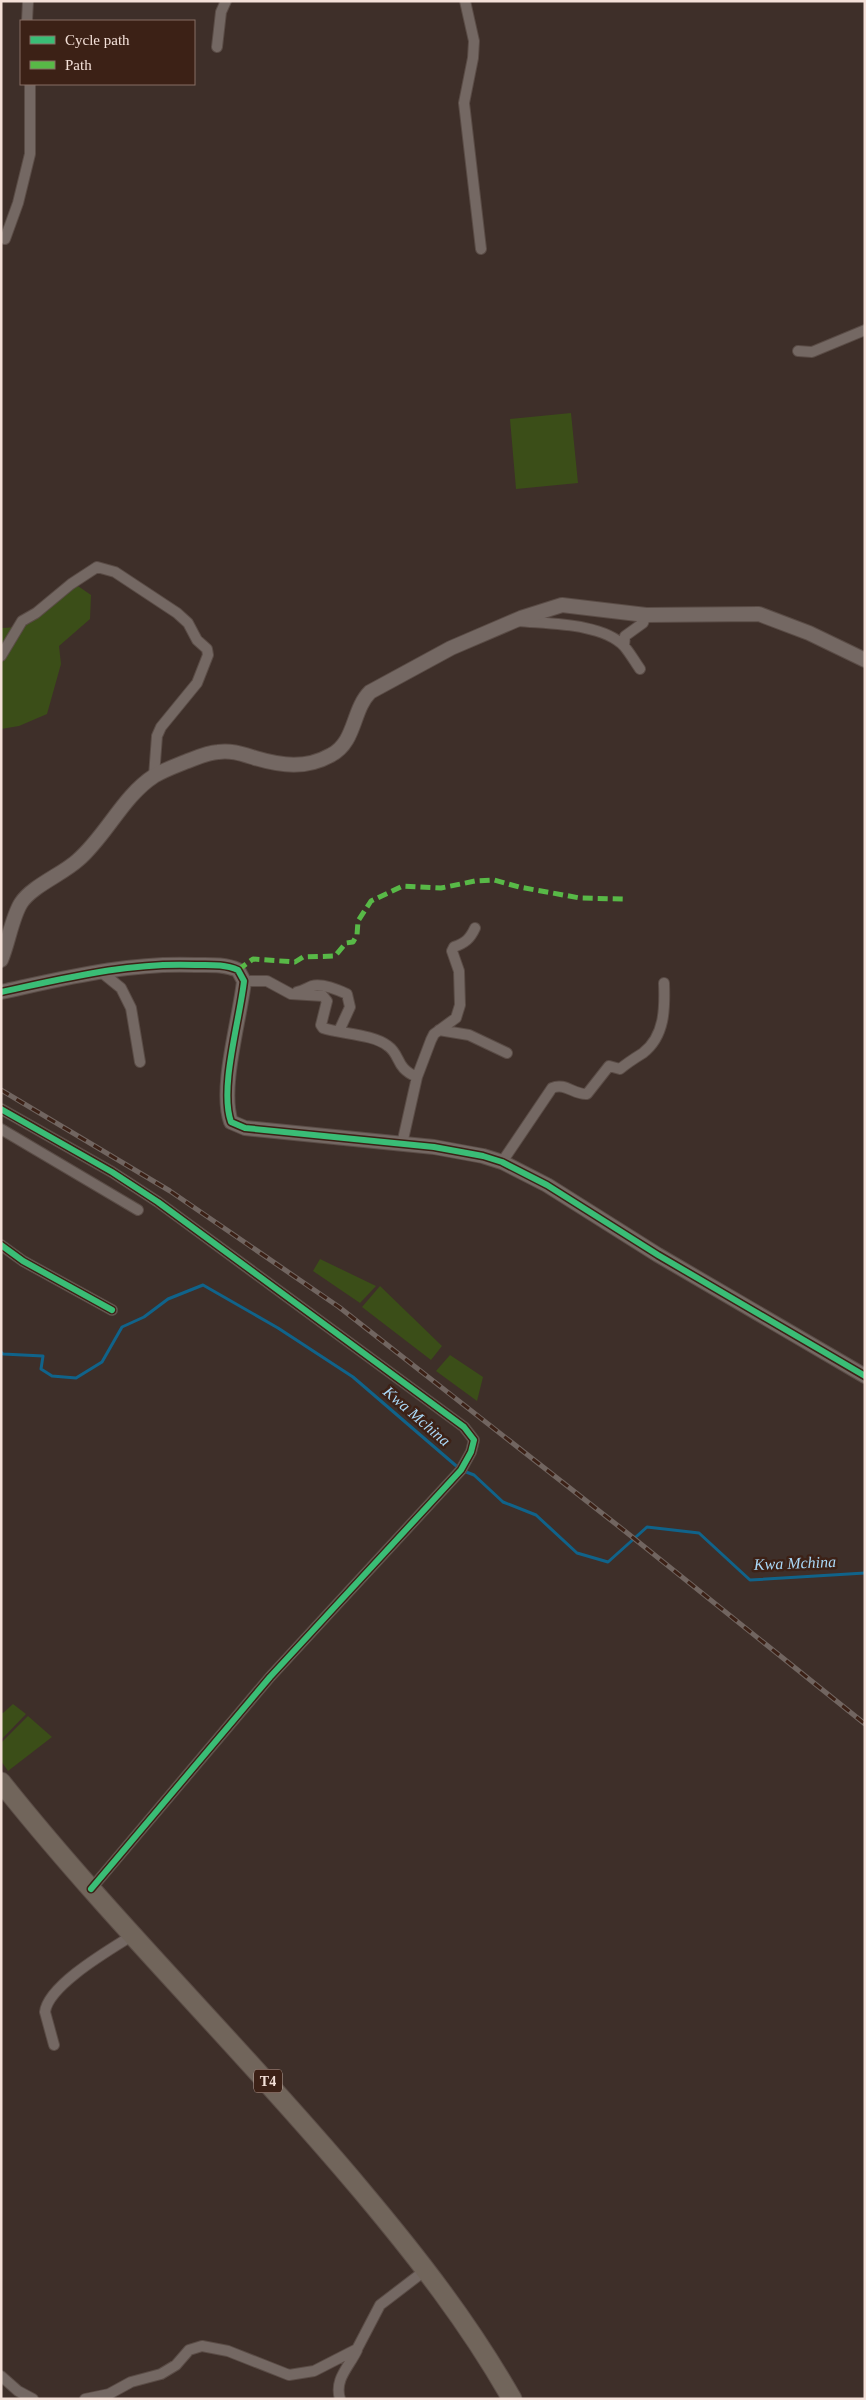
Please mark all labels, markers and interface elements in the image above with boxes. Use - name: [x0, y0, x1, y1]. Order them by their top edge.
- legend: [20, 20, 195, 85]
- text: Cycle path: [65, 32, 130, 48]
- text: Path: [65, 57, 92, 73]
- water label: Kwa Mchina: [380, 1382, 454, 1449]
- water label: Kwa Mchina: [753, 1553, 836, 1573]
- road number: T4: [254, 2070, 282, 2092]

